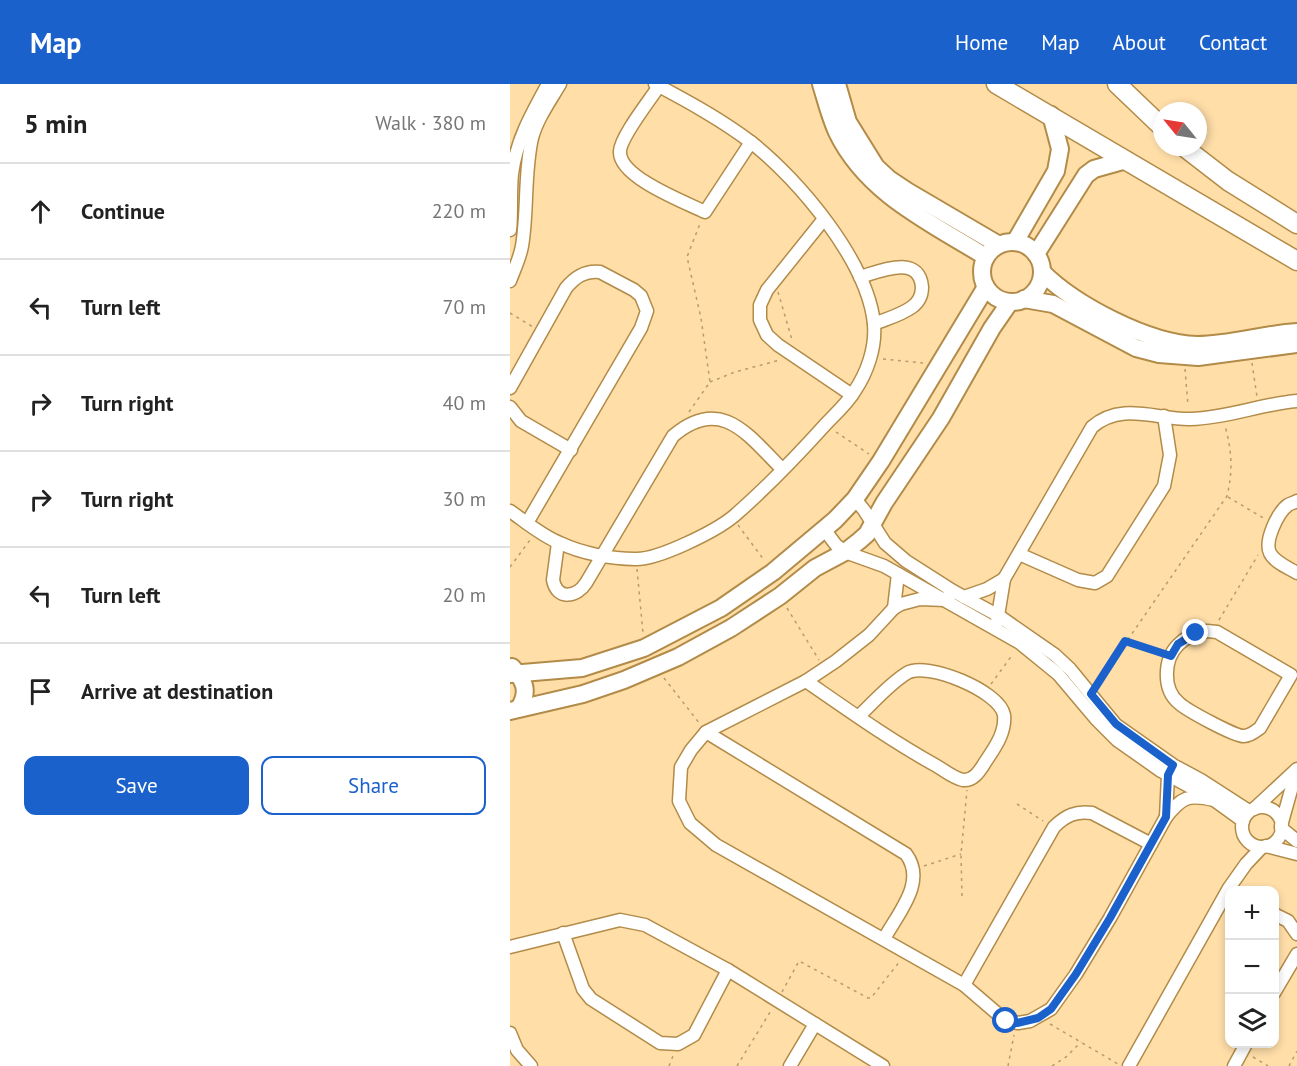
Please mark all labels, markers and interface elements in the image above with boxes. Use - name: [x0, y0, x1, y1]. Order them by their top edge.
- text: Map: [30, 24, 81, 61]
- text: Home: [955, 29, 1008, 56]
- text: Map: [1041, 29, 1080, 56]
- text: About: [1113, 29, 1166, 56]
- text: Contact: [1199, 29, 1267, 56]
- north arrow: [1153, 102, 1207, 156]
- text: 5 min: [24, 107, 87, 140]
- text: Walk · 380 m: [375, 110, 486, 136]
- icon: ahead: [24, 195, 57, 228]
- text: Continue: [81, 197, 165, 225]
- text: 220 m: [432, 198, 486, 224]
- icon: left: [24, 291, 57, 324]
- text: Turn left: [81, 293, 161, 321]
- text: 70 m: [443, 294, 486, 320]
- icon: right: [24, 387, 57, 420]
- text: Turn right: [81, 389, 173, 417]
- text: 40 m: [443, 390, 486, 416]
- icon: right: [24, 483, 57, 516]
- text: Turn right: [81, 485, 173, 513]
- text: 30 m: [443, 486, 486, 512]
- icon: left: [24, 579, 57, 612]
- text: Turn left: [81, 581, 161, 609]
- text: 20 m: [443, 582, 486, 608]
- route end: [1182, 619, 1208, 645]
- icon: arrive: [24, 675, 57, 708]
- text: Arrive at destination: [81, 677, 273, 705]
- button: Save: [24, 756, 249, 815]
- button: Share: [261, 756, 486, 815]
- map controls: [1225, 886, 1279, 1048]
- button: +: [1225, 886, 1279, 940]
- button: −: [1225, 940, 1279, 994]
- button: layers: [1225, 994, 1279, 1048]
- route start: [992, 1007, 1018, 1033]

